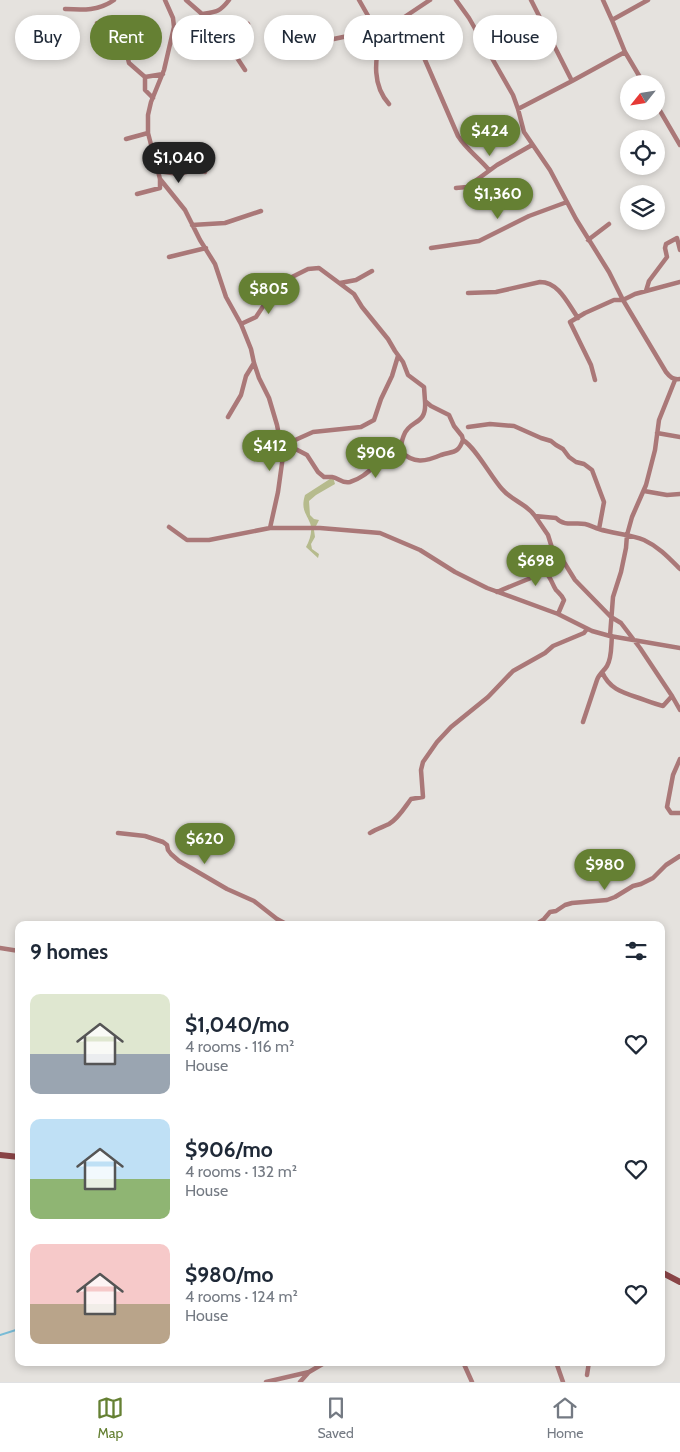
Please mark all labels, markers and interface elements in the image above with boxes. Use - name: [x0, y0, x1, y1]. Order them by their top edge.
- chip: Buy: [15, 15, 80, 60]
- chip: Rent: [90, 15, 162, 60]
- chip: Filters: [172, 15, 254, 60]
- chip: New: [264, 15, 334, 60]
- chip: Apartment: [344, 15, 463, 60]
- chip: House: [473, 15, 557, 60]
- north arrow: [620, 75, 665, 120]
- map controls: [620, 75, 665, 230]
- pin: $424: [460, 114, 520, 157]
- text: $424: [471, 121, 509, 140]
- button: locate: [620, 130, 665, 175]
- pin: $1,040: [138, 142, 220, 184]
- text: $1,040: [153, 148, 205, 167]
- pin: $1,360: [457, 178, 539, 220]
- text: $1,360: [474, 184, 522, 203]
- button: layers: [620, 185, 665, 230]
- pin: $805: [239, 272, 299, 315]
- text: $805: [250, 279, 288, 298]
- pin: $412: [240, 430, 300, 472]
- text: $412: [253, 436, 287, 455]
- pin: $906: [346, 436, 406, 479]
- text: $906: [357, 443, 395, 462]
- pin: $698: [506, 544, 566, 587]
- text: $698: [518, 551, 554, 570]
- pin: $620: [175, 822, 235, 865]
- text: $620: [186, 829, 224, 848]
- pin: $980: [575, 848, 635, 891]
- text: $980: [585, 855, 625, 874]
- icon: filters: [622, 937, 650, 965]
- text: 9 homes: [30, 939, 108, 964]
- text: $1,040/mo: [185, 1012, 289, 1037]
- icon: home: [70, 1014, 130, 1074]
- icon: heart: [622, 1030, 650, 1058]
- text: 4 rooms · 116 m²: [185, 1037, 294, 1056]
- text: House: [185, 1056, 228, 1075]
- text: $906/mo: [185, 1137, 273, 1162]
- icon: home: [70, 1139, 130, 1199]
- icon: heart: [622, 1155, 650, 1183]
- text: 4 rooms · 132 m²: [185, 1162, 297, 1181]
- text: House: [185, 1181, 228, 1200]
- text: $980/mo: [185, 1262, 273, 1287]
- icon: home: [70, 1264, 130, 1324]
- icon: heart: [622, 1280, 650, 1308]
- text: 4 rooms · 124 m²: [185, 1287, 298, 1306]
- text: House: [185, 1306, 228, 1325]
- tab: Map: [96, 1394, 124, 1442]
- tab: Saved: [317, 1394, 354, 1442]
- tab: Home: [547, 1394, 584, 1442]

